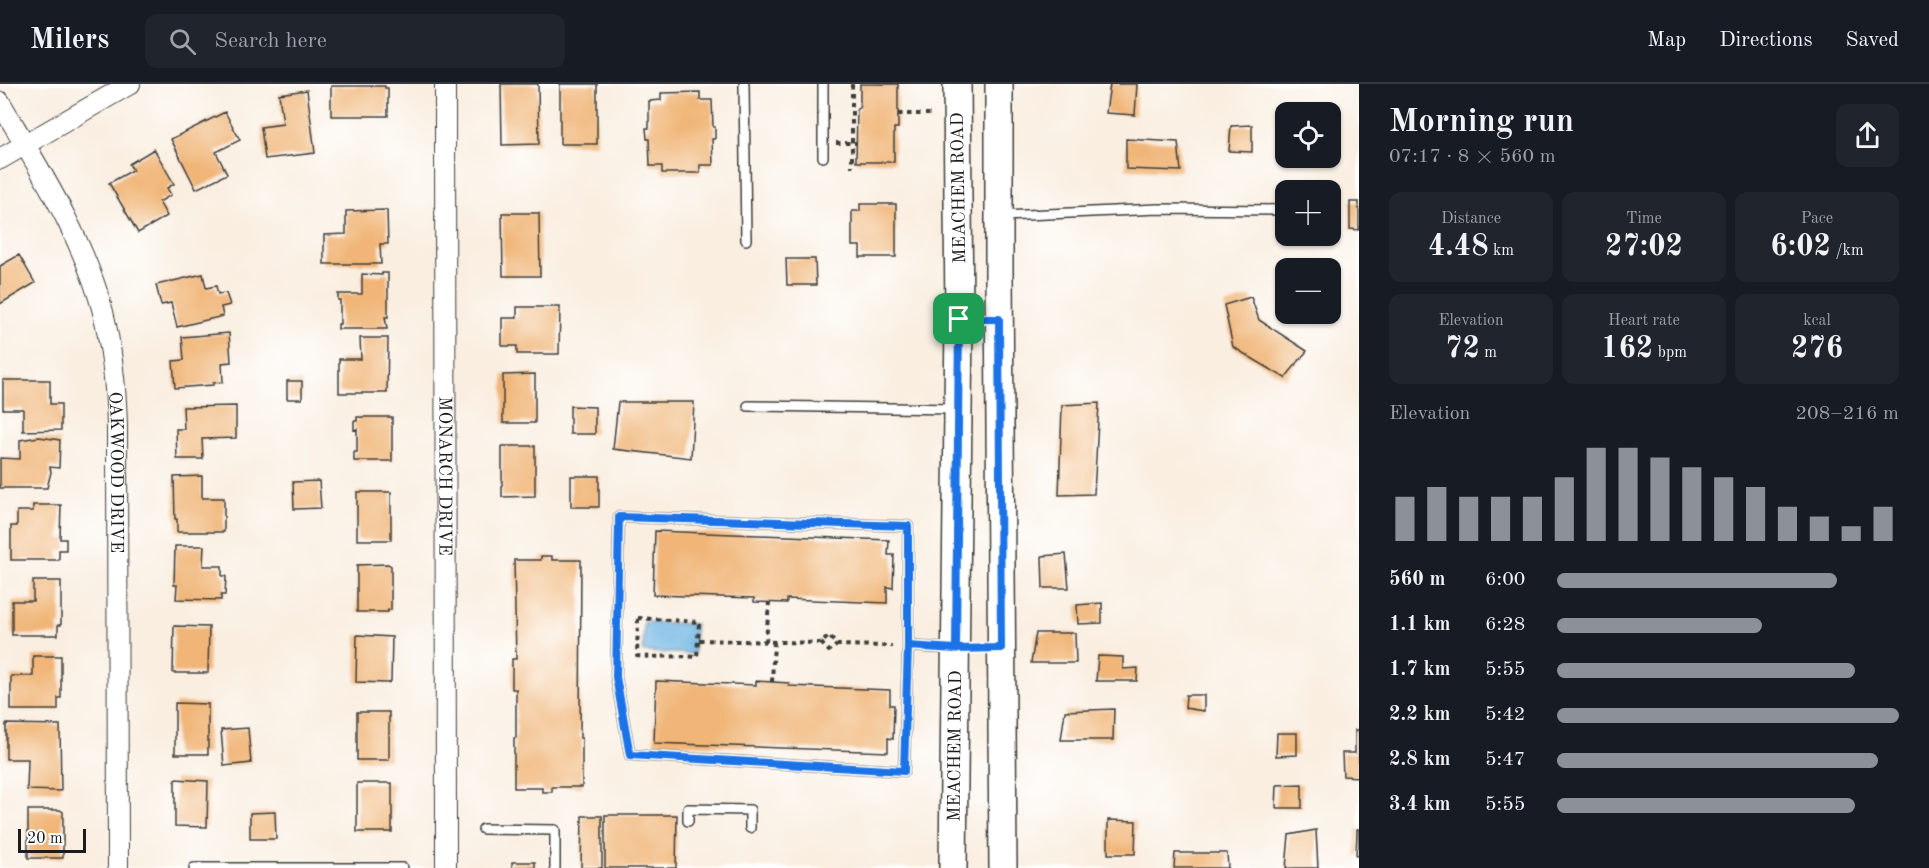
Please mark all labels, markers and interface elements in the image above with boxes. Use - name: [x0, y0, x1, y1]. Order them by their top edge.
- search box: [145, 14, 565, 68]
- icon: search: [166, 25, 199, 58]
- text: Milers: [30, 27, 109, 55]
- text: Search here: [214, 30, 327, 52]
- text: Map: [1647, 30, 1686, 51]
- text: Directions: [1719, 30, 1813, 51]
- text: Saved: [1846, 30, 1899, 51]
- map controls: [1275, 102, 1341, 324]
- button: locate: [1275, 102, 1341, 168]
- button: share: [1836, 104, 1899, 167]
- text: Morning run: [1389, 106, 1574, 139]
- street label: MEACHEM ROAD: [949, 112, 969, 264]
- text: 07:17 · 8 × 560 m: [1389, 147, 1556, 167]
- button: +: [1275, 180, 1341, 246]
- text: Distance: [1441, 211, 1501, 227]
- text: Time: [1626, 211, 1662, 227]
- text: Pace: [1801, 211, 1833, 227]
- text: 4.48: [1428, 232, 1489, 262]
- text: 27:02: [1605, 232, 1683, 262]
- text: 6:02: [1770, 232, 1831, 262]
- text: km: [1489, 243, 1514, 259]
- text: /km: [1831, 243, 1864, 259]
- button: −: [1275, 258, 1341, 324]
- pin: [933, 293, 984, 344]
- icon: arrive: [942, 302, 975, 335]
- text: Elevation: [1438, 313, 1504, 329]
- text: Heart rate: [1608, 313, 1680, 329]
- text: kcal: [1803, 313, 1831, 329]
- text: 72: [1445, 334, 1480, 364]
- text: 162: [1601, 334, 1653, 364]
- text: 276: [1791, 334, 1843, 364]
- text: m: [1480, 345, 1497, 361]
- text: bpm: [1653, 345, 1687, 361]
- street label: OAKWOOD DRIVE: [105, 391, 125, 553]
- street label: MONARCH DRIVE: [435, 396, 454, 556]
- text: Elevation: [1389, 404, 1470, 424]
- text: 208–216 m: [1796, 404, 1899, 424]
- text: 560 m: [1389, 570, 1445, 590]
- text: 6:00: [1485, 570, 1525, 590]
- text: 1.1 km: [1389, 615, 1451, 635]
- text: 6:28: [1485, 615, 1525, 635]
- text: 1.7 km: [1389, 660, 1451, 680]
- text: 5:55: [1485, 660, 1525, 680]
- street label: MEACHEM ROAD: [946, 670, 965, 822]
- text: 2.2 km: [1389, 705, 1451, 725]
- text: 5:42: [1485, 705, 1525, 725]
- text: 2.8 km: [1389, 750, 1451, 770]
- text: 5:47: [1485, 750, 1525, 770]
- text: 3.4 km: [1389, 795, 1451, 815]
- text: 5:55: [1485, 795, 1525, 815]
- scale bar: [18, 826, 86, 854]
- text: 20 m: [27, 831, 63, 847]

